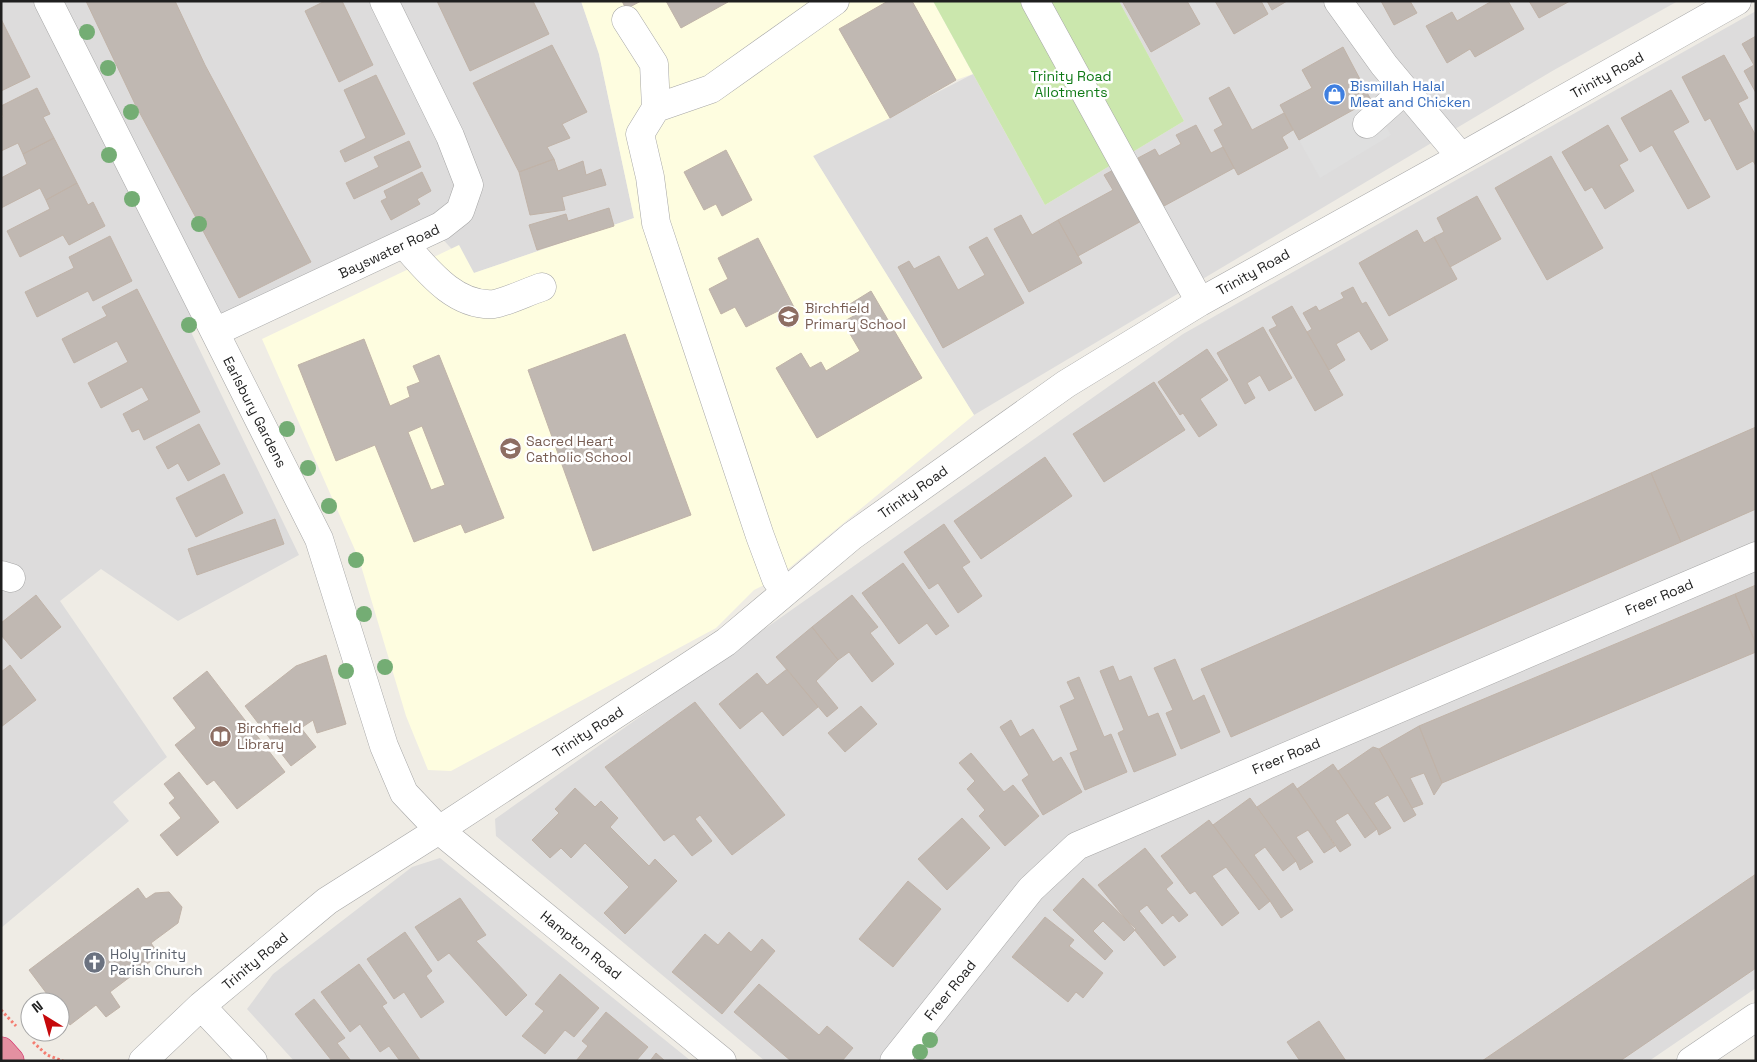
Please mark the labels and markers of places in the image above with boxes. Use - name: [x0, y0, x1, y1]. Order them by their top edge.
- place label: Bismillah Halal Meat and Chicken: [1350, 77, 1471, 111]
- shop icon: Bismillah Halal Meat and Chicken: [1322, 82, 1346, 106]
- place label: Birchfield Primary School: [805, 299, 906, 333]
- school or university icon: Birchfield Primary School: [777, 304, 801, 328]
- place label: Sacred Heart Catholic School: [526, 432, 631, 466]
- school or university icon: Sacred Heart Catholic School: [498, 437, 522, 461]
- place label: Birchfield Library: [237, 719, 301, 753]
- library icon: Birchfield Library: [209, 724, 233, 748]
- place label: Holy Trinity Parish Church: [110, 945, 203, 979]
- church icon: Holy Trinity Parish Church: [82, 950, 106, 974]

